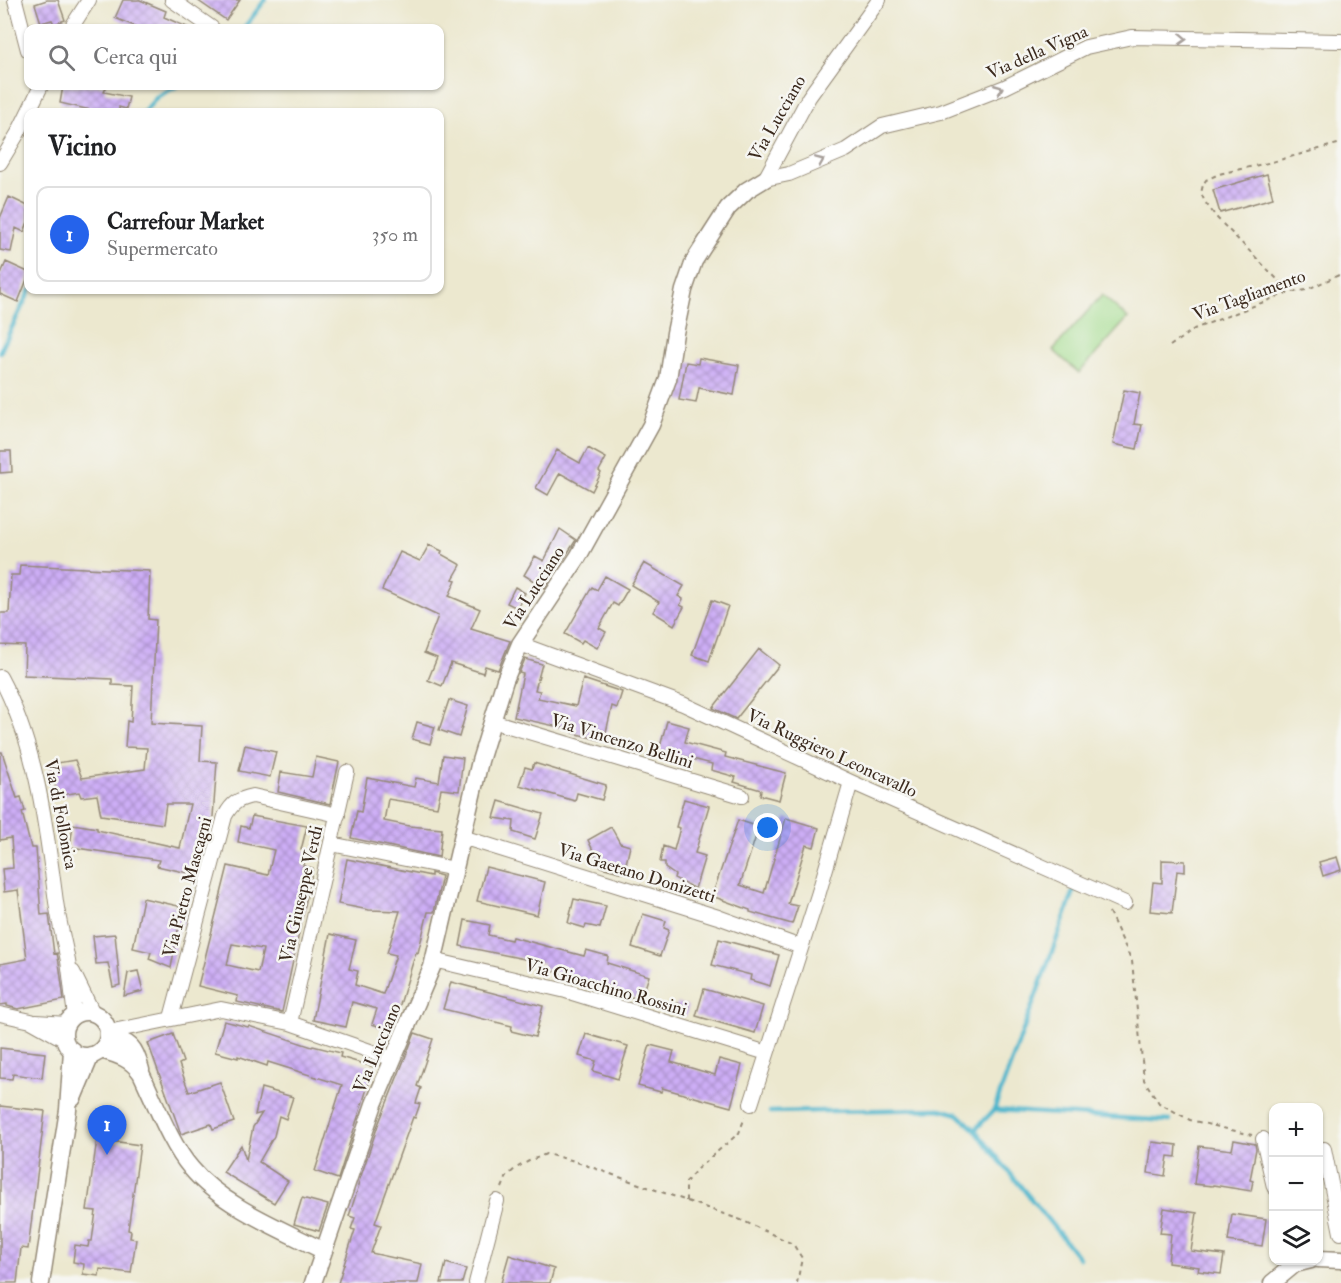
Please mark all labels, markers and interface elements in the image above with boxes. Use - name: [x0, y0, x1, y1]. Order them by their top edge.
- street label: Via della Vigna: [983, 20, 1092, 85]
- search box: [24, 24, 444, 90]
- one-way arrow: [1179, 32, 1188, 45]
- icon: search: [45, 41, 78, 74]
- text: Cerca qui: [93, 43, 178, 71]
- street label: Via Lucciano: [744, 71, 811, 165]
- one-way arrow: [993, 84, 1004, 96]
- text: Vicino: [48, 131, 116, 163]
- one-way arrow: [814, 156, 825, 168]
- text: Carrefour Market: [107, 208, 264, 236]
- text: 1: [66, 222, 73, 247]
- text: 350 m: [372, 222, 418, 247]
- text: Supermercato: [107, 236, 218, 261]
- street label: Via Tagliamento: [1190, 264, 1309, 326]
- street label: Via Lucciano: [499, 542, 570, 635]
- street label: Via Ruggiero Leoncavallo: [743, 704, 921, 803]
- street label: Via Vincenzo Bellini: [548, 709, 696, 774]
- street label: Via di Follonica: [39, 757, 83, 872]
- your location: [753, 813, 782, 842]
- street label: Via Pietro Mascagni: [158, 814, 217, 960]
- street label: Via Giuseppe Verdi: [275, 823, 328, 965]
- street label: Via Gaetano Donizetti: [555, 839, 719, 908]
- street label: Via Gioacchino Rossini: [522, 953, 690, 1022]
- street label: Via Lucciano: [348, 999, 407, 1097]
- map controls: [1269, 1103, 1323, 1265]
- button: +: [1269, 1103, 1323, 1157]
- pin: 1: [88, 1106, 126, 1155]
- button: −: [1269, 1157, 1323, 1211]
- button: layers: [1269, 1211, 1323, 1265]

